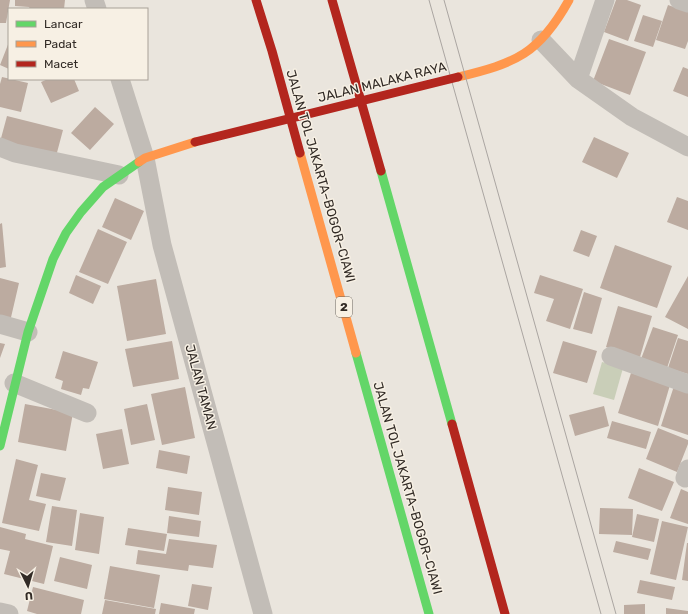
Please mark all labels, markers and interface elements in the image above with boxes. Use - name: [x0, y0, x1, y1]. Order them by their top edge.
- legend: [8, 8, 148, 80]
- text: Lancar: [44, 17, 83, 31]
- text: Padat: [44, 37, 77, 51]
- text: Macet: [44, 57, 78, 71]
- street label: JALAN MALAKA RAYA: [316, 59, 448, 105]
- street label: JALAN TOL JAKARTA–BOGOR–CIAWI: [283, 68, 359, 284]
- road number: 2: [336, 297, 352, 317]
- street label: JALAN TAMAN: [182, 343, 220, 431]
- street label: JALAN TOL JAKARTA–BOGOR–CIAWI: [370, 380, 446, 596]
- north arrow: [8, 566, 48, 606]
- text: U: [24, 589, 33, 602]

